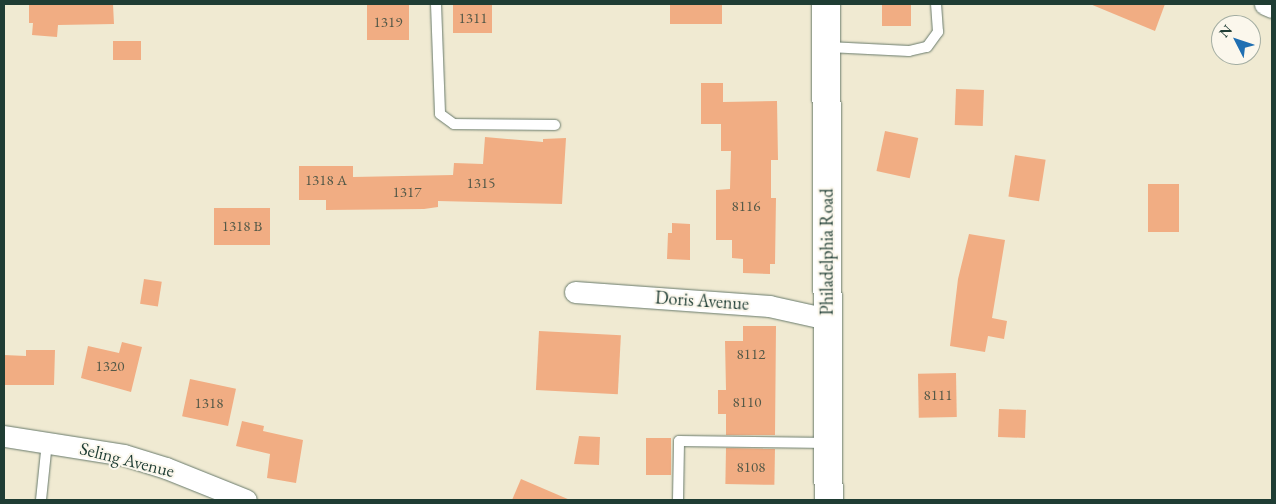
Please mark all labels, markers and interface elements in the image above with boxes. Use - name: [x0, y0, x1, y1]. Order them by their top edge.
- house number: 1311: [459, 9, 487, 27]
- house number: 1319: [374, 13, 402, 31]
- north arrow: [1211, 15, 1261, 65]
- text: N: [1215, 21, 1236, 41]
- house number: 1318 A: [305, 171, 347, 189]
- house number: 1315: [467, 174, 495, 192]
- house number: 1317: [393, 183, 421, 201]
- street label: Philadelphia Road: [816, 189, 838, 315]
- house number: 8116: [732, 197, 760, 215]
- house number: 1318 B: [222, 217, 262, 235]
- street label: Doris Avenue: [654, 287, 750, 315]
- house number: 8112: [737, 345, 765, 363]
- house number: 1320: [96, 357, 124, 375]
- house number: 8111: [924, 386, 952, 404]
- house number: 8110: [733, 393, 761, 411]
- house number: 1318: [195, 394, 223, 412]
- street label: Seling Avenue: [77, 438, 177, 482]
- house number: 8108: [737, 458, 765, 476]

